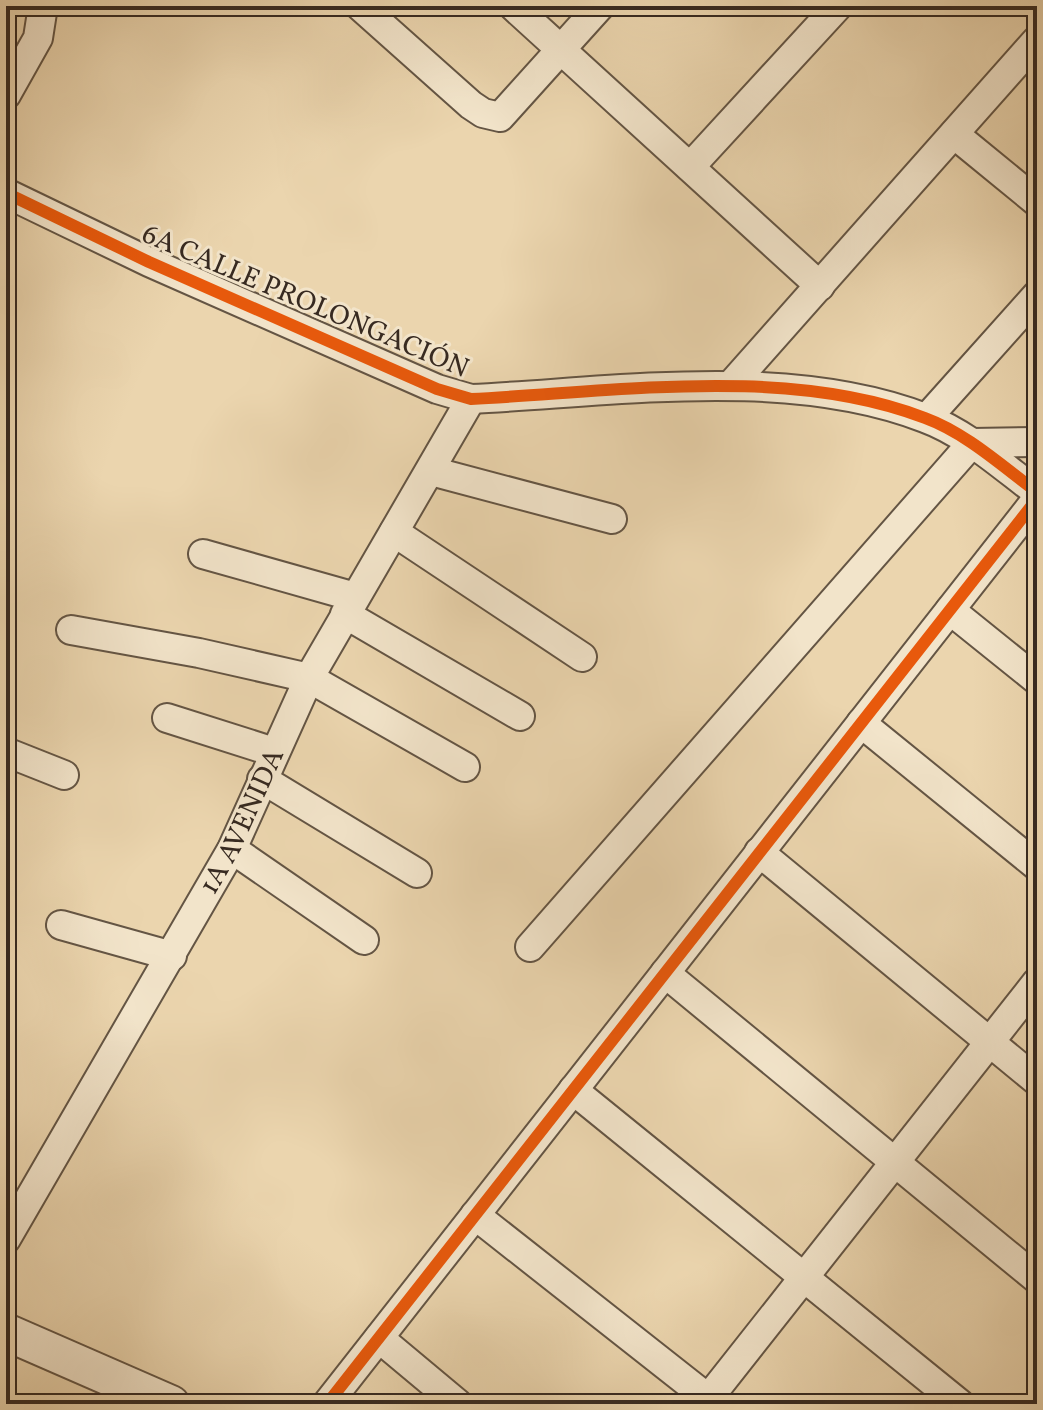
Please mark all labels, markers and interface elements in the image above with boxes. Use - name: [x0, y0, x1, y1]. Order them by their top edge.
- street label: 6A CALLE PROLONGACIÓN: [135, 215, 475, 389]
- street label: 1A AVENIDA: [190, 742, 294, 902]

